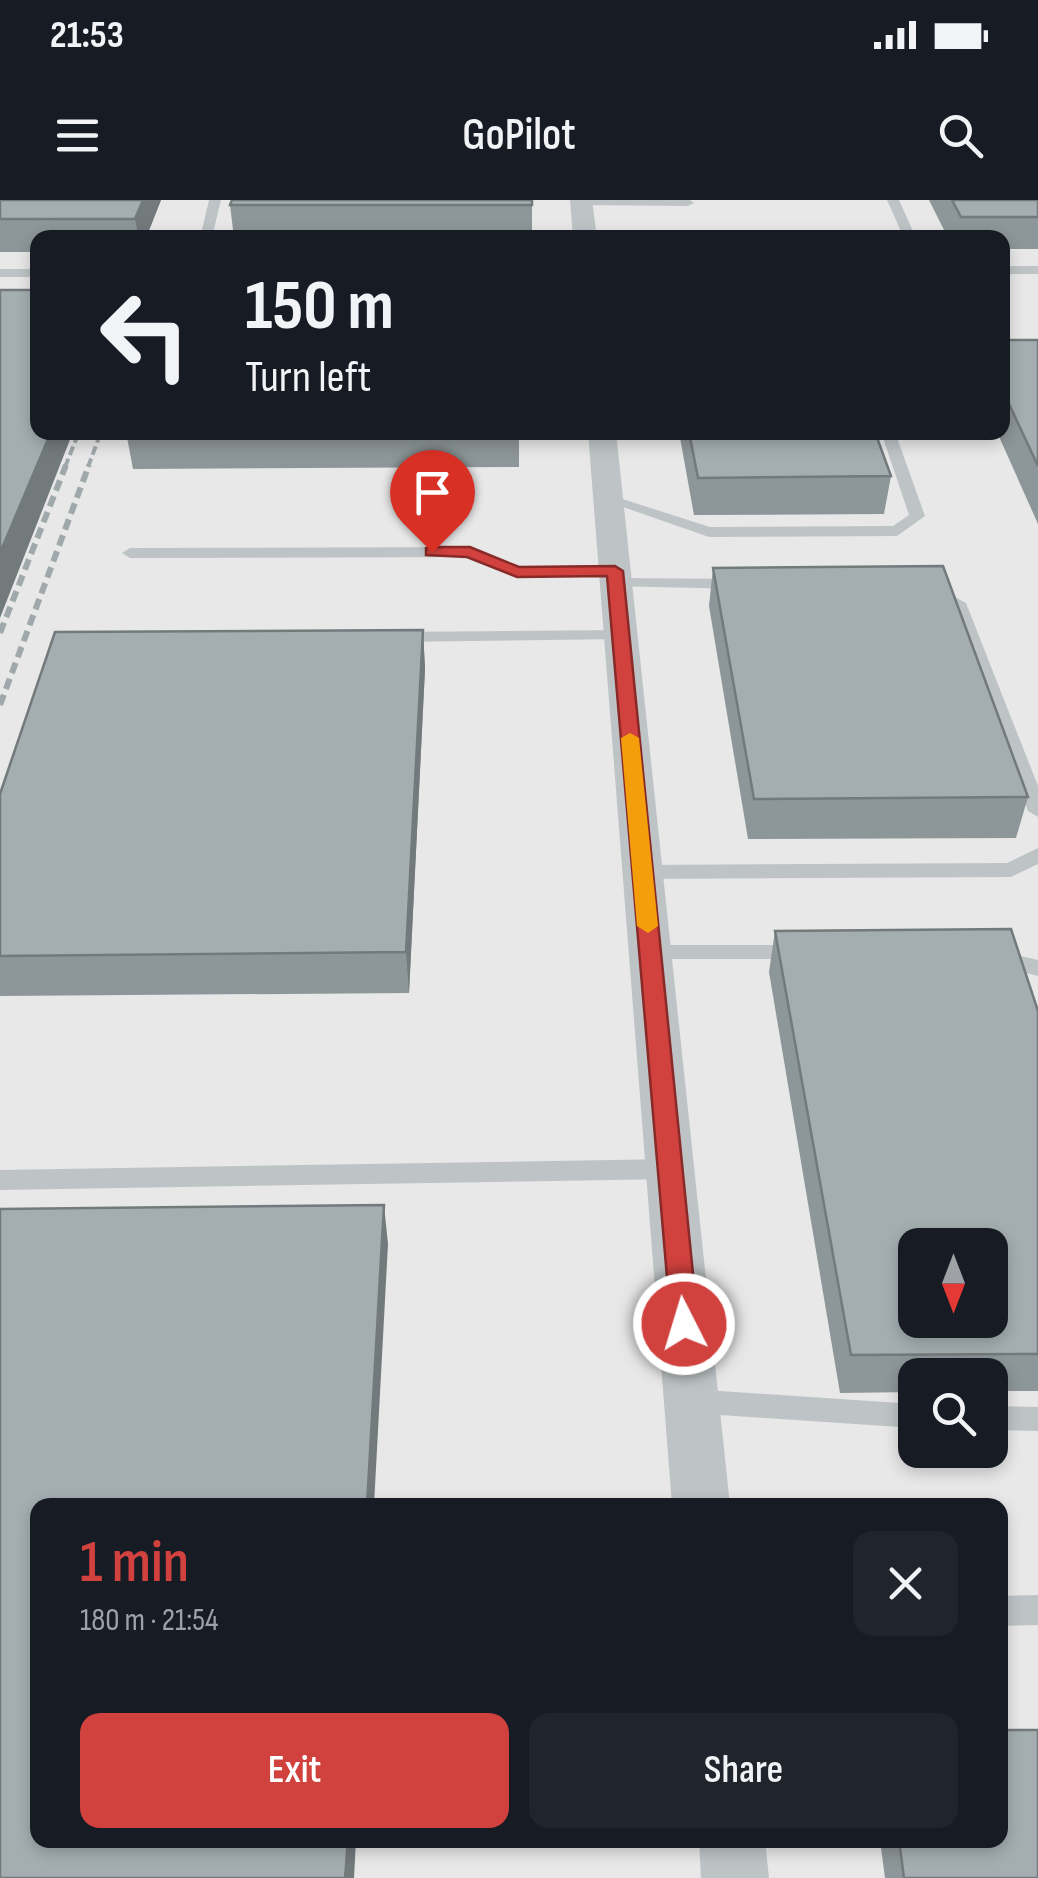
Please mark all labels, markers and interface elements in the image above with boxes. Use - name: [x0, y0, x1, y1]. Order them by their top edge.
- text: 21:53: [50, 13, 124, 58]
- icon: menu: [50, 108, 105, 163]
- text: GoPilot: [462, 108, 576, 163]
- icon: search: [933, 108, 988, 163]
- text: 150 m: [245, 265, 394, 349]
- icon: left: [80, 270, 210, 400]
- text: Turn left: [245, 350, 371, 405]
- pin: [390, 450, 475, 553]
- icon: arrive: [405, 465, 460, 520]
- north arrow: [898, 1228, 1008, 1338]
- map controls: [898, 1228, 1008, 1468]
- position arrow: [632, 1272, 736, 1376]
- button: search: [898, 1358, 1008, 1468]
- text: 1 min: [80, 1527, 189, 1599]
- button: close: [853, 1531, 958, 1636]
- text: 180 m · 21:54: [80, 1601, 219, 1640]
- button: Exit: [80, 1713, 509, 1828]
- button: Share: [529, 1713, 958, 1828]

